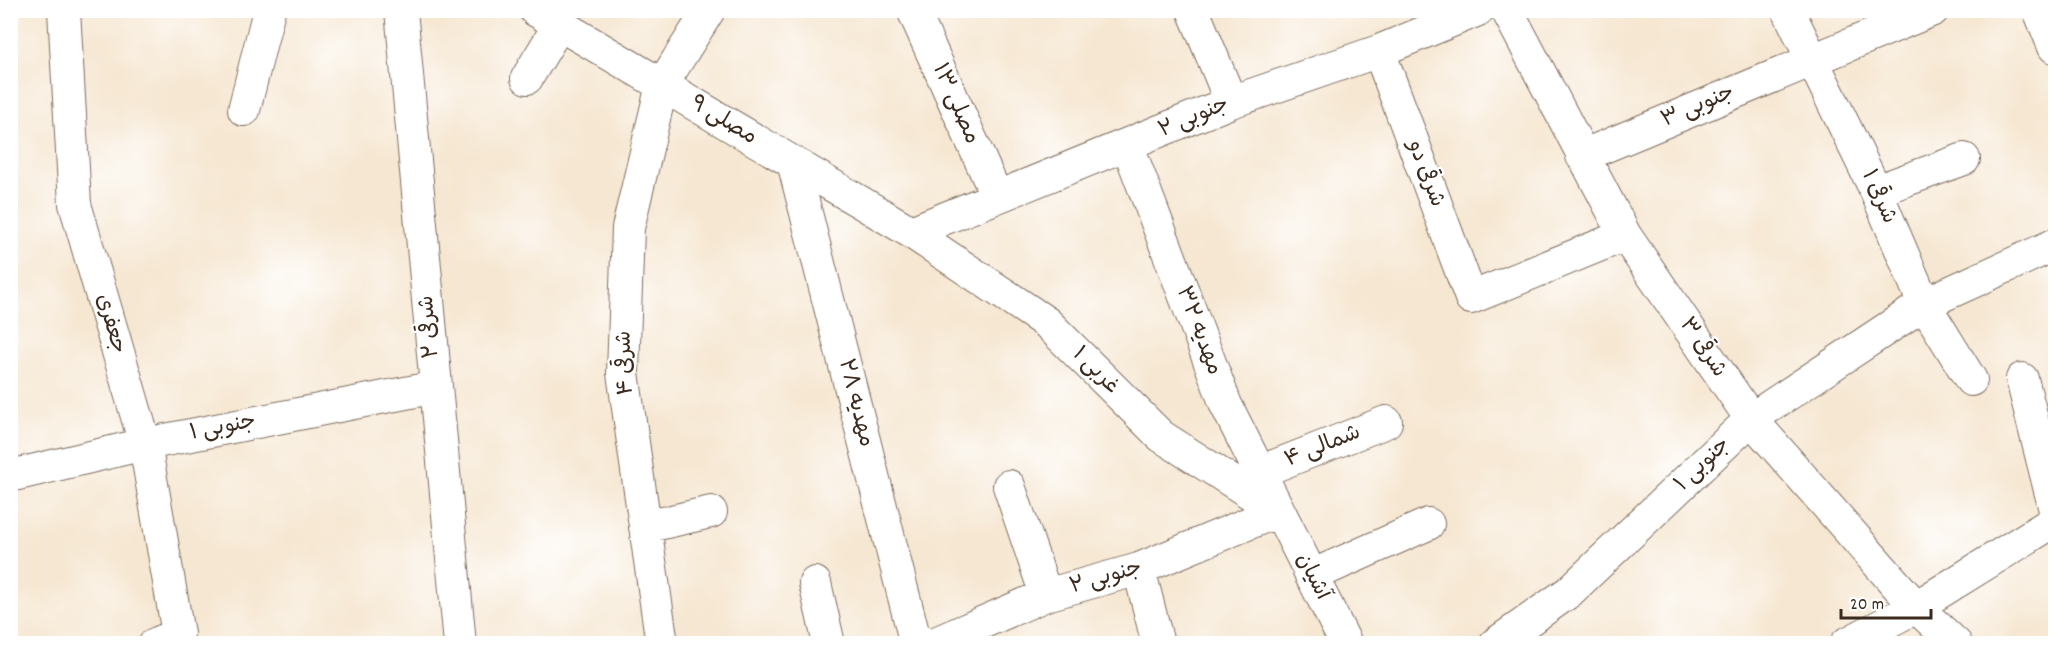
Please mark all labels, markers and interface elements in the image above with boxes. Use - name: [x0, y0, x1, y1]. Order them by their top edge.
- street label: مصلی ۱۳: [923, 59, 987, 149]
- street label: جنوبی ۳: [1657, 78, 1739, 136]
- street label: مصلی ۹: [684, 89, 762, 153]
- street label: جنوبی ۲: [1154, 89, 1234, 147]
- street label: شرقی دو: [1397, 134, 1453, 212]
- street label: شرقی ۱: [1852, 165, 1905, 229]
- street label: مهدیه ۳۲: [1167, 282, 1229, 380]
- street label: جعفری: [87, 290, 133, 358]
- street label: ۲ شرقی: [411, 294, 448, 360]
- street label: شرقی ۳: [1671, 311, 1734, 384]
- street label: ۴ شرقی: [608, 330, 643, 396]
- street label: ۱ غربی: [1064, 340, 1126, 402]
- street label: مهدیه ۲۸: [829, 356, 881, 450]
- street label: ۱ جنوبی: [187, 406, 259, 450]
- street label: شمالی ۴: [1280, 418, 1366, 476]
- street label: جنوبی ۱: [1668, 431, 1738, 499]
- street label: آشیان: [1287, 548, 1338, 607]
- street label: ۲ جنوبی: [1066, 553, 1146, 603]
- scale bar: [1841, 582, 1931, 620]
- text: 20 m: [1850, 593, 1884, 618]

